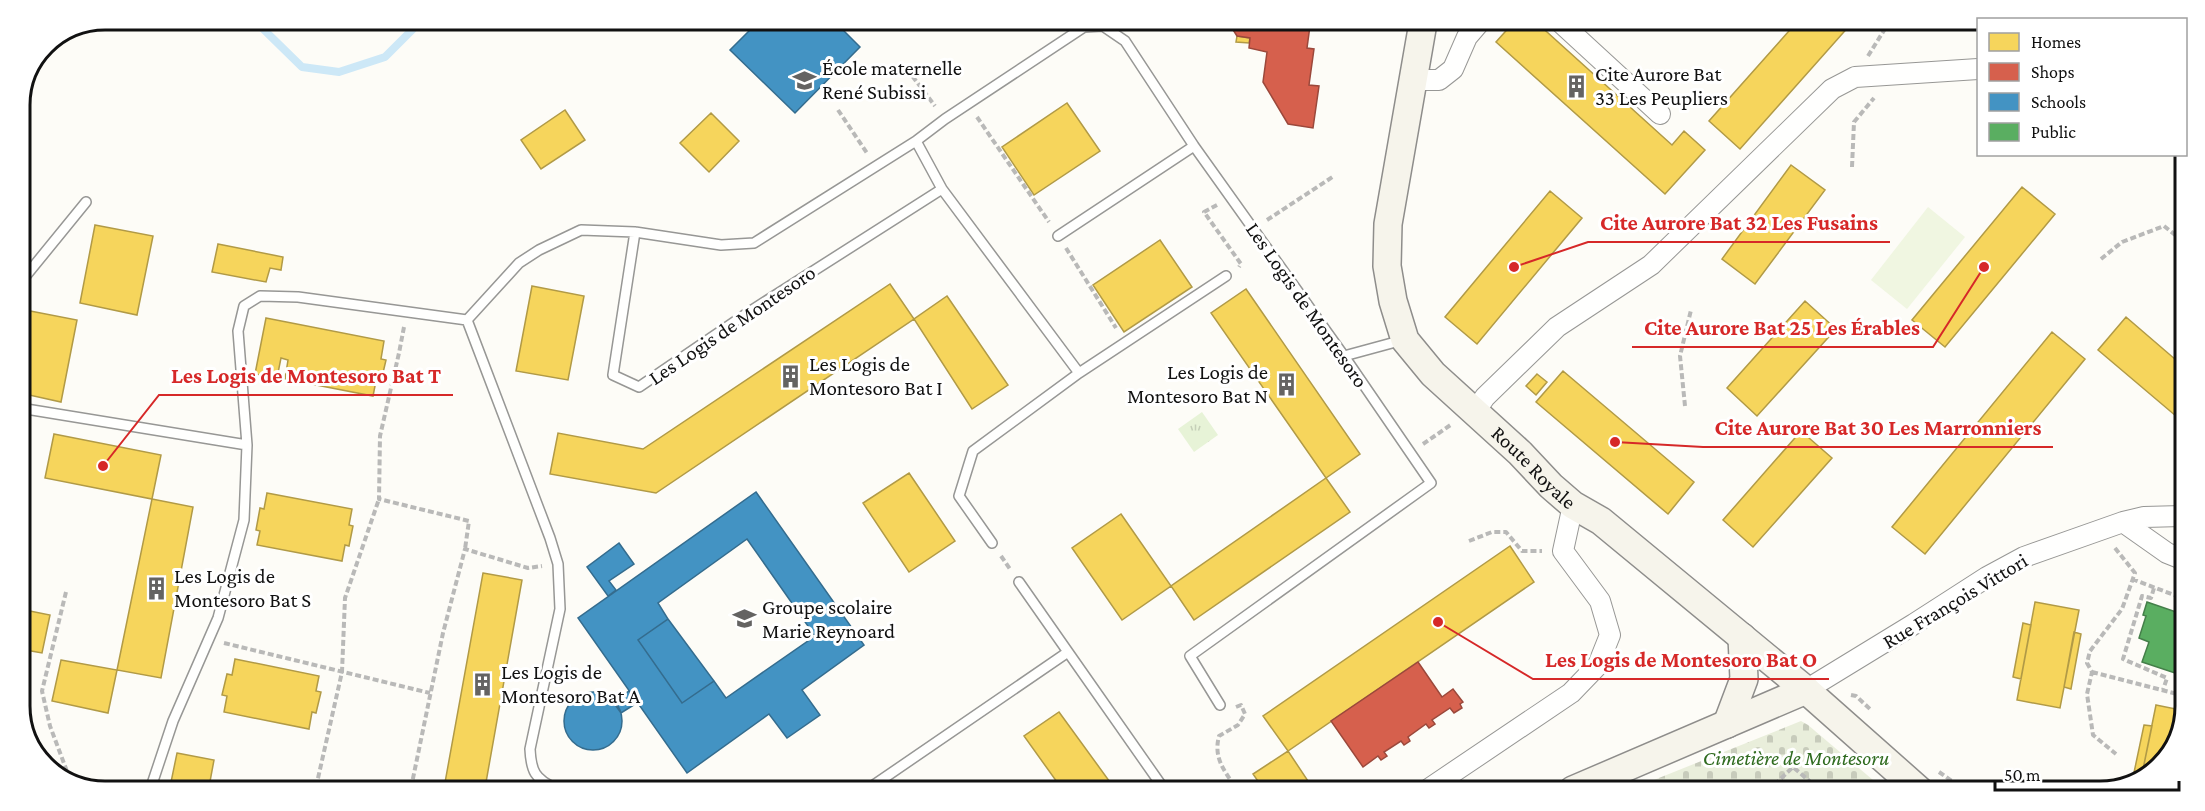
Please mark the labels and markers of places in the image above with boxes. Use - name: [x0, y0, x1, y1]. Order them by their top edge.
- place label: École maternelle René Subissi: [822, 56, 962, 104]
- place label: Cite Aurore Bat 33 Les Peupliers: [1595, 62, 1728, 110]
- school or university icon: École maternelle René Subissi: [791, 67, 817, 93]
- building icon: Cite Aurore Bat 33 Les Peupliers: [1564, 73, 1590, 99]
- callout: Cite Aurore Bat 32 Les Fusains: [1588, 202, 1890, 242]
- callout: Cite Aurore Bat 25 Les Érables: [1632, 307, 1933, 347]
- place label: Les Logis de Montesoro Bat I: [809, 352, 943, 400]
- callout: Les Logis de Montesoro Bat T: [159, 355, 453, 395]
- place label: Les Logis de Montesoro Bat N: [1127, 360, 1268, 408]
- building icon: Les Logis de Montesoro Bat I: [778, 363, 804, 389]
- building icon: Les Logis de Montesoro Bat N: [1273, 371, 1299, 397]
- callout: Cite Aurore Bat 30 Les Marronniers: [1703, 407, 2053, 447]
- place label: Les Logis de Montesoro Bat S: [174, 564, 311, 612]
- building icon: Les Logis de Montesoro Bat S: [143, 575, 169, 601]
- place label: Groupe scolaire Marie Reynoard: [762, 595, 895, 643]
- school or university icon: Groupe scolaire Marie Reynoard: [731, 606, 757, 632]
- callout: Les Logis de Montesoro Bat O: [1533, 639, 1829, 679]
- place label: Les Logis de Montesoro Bat A: [501, 660, 640, 708]
- building icon: Les Logis de Montesoro Bat A: [470, 671, 496, 697]

